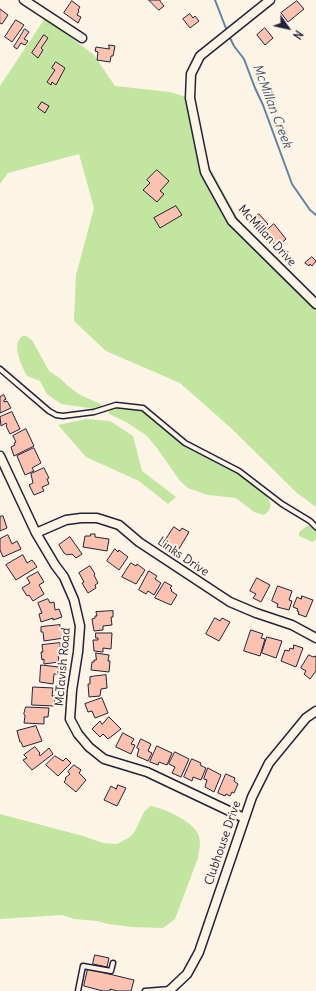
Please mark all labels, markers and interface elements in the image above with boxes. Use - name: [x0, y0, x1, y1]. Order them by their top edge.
- north arrow: [268, 8, 308, 48]
- text: N: [290, 28, 306, 42]
- water label: McMillan Creek: [249, 62, 295, 150]
- street label: McMillan Drive: [235, 202, 299, 270]
- street label: Links Drive: [155, 535, 211, 579]
- street label: McTavish Road: [52, 627, 74, 707]
- street label: Clubhouse Drive: [202, 799, 244, 887]

